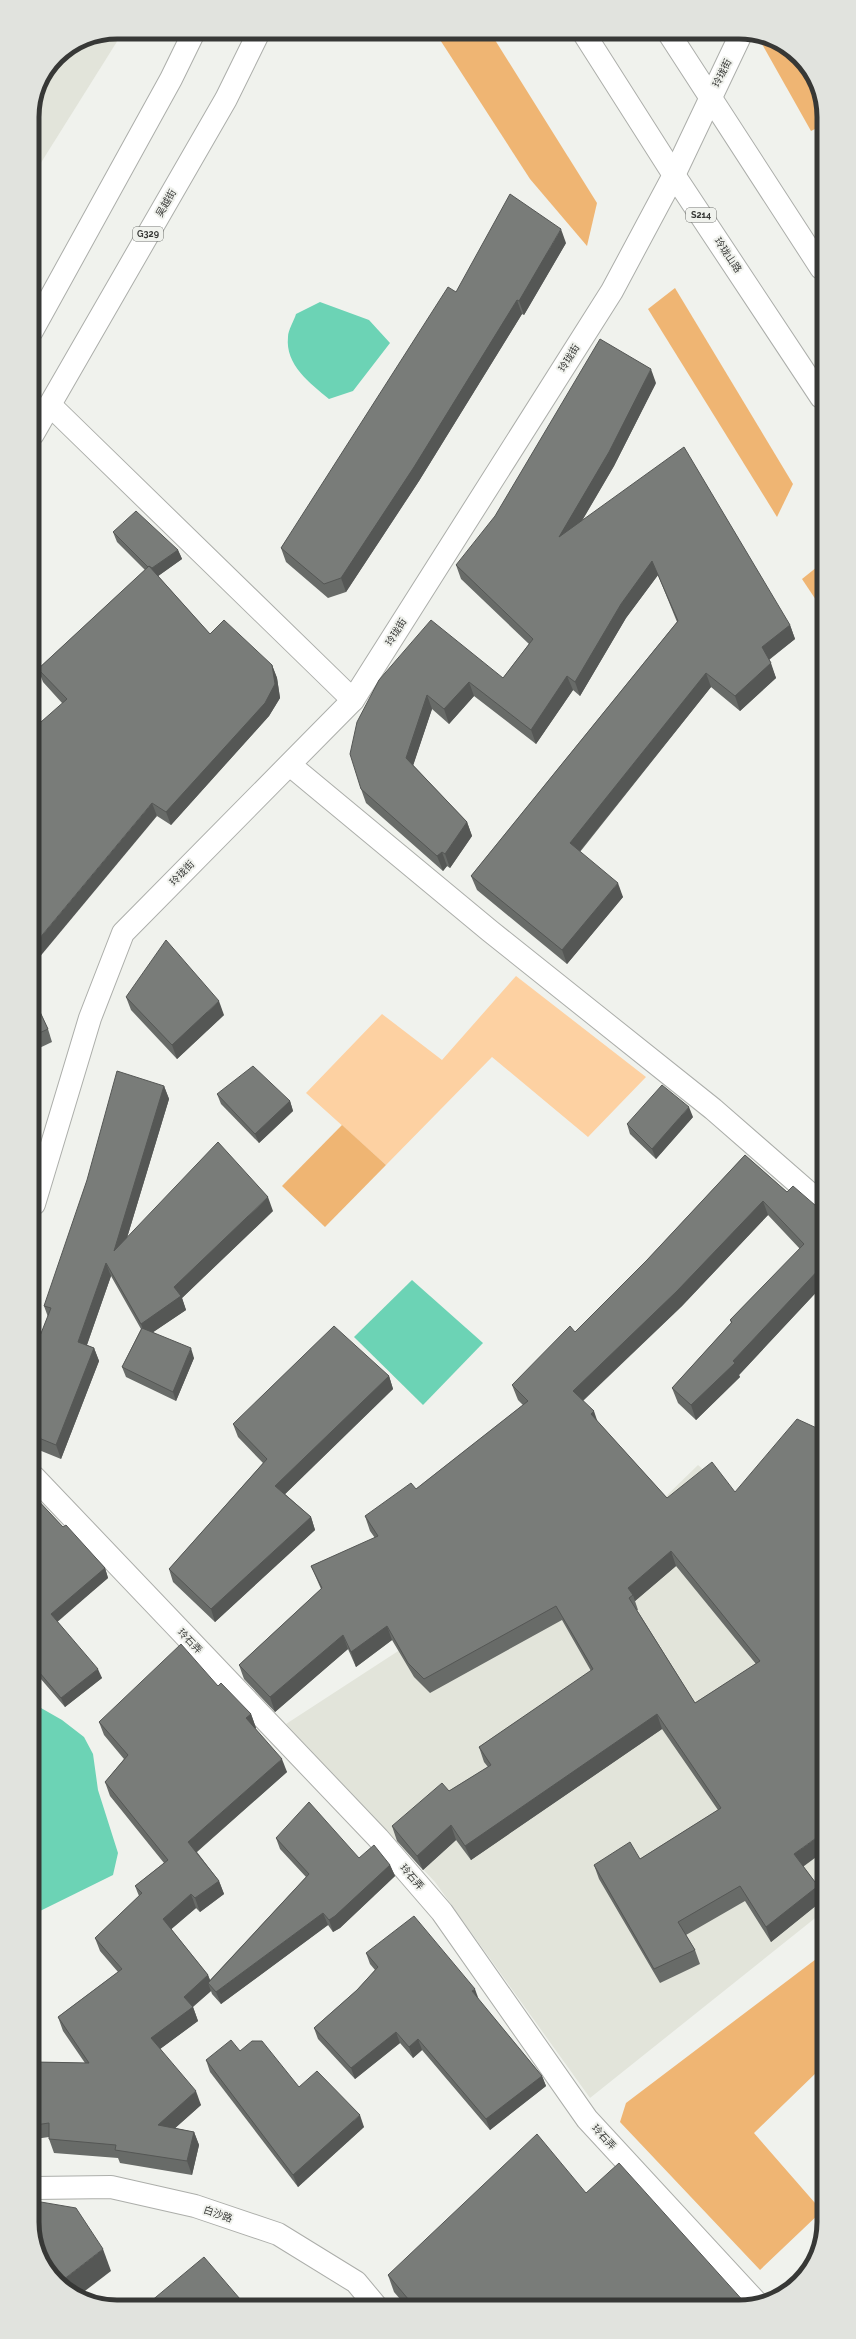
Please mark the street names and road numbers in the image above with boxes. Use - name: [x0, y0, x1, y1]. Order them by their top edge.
- street label: 玲珑街: [710, 57, 734, 89]
- street label: 吴越街: [154, 187, 178, 219]
- road number: S214: [686, 208, 716, 222]
- road number: G329: [133, 227, 163, 241]
- street label: 玲珑山路: [712, 235, 744, 275]
- street label: 玲珑街: [556, 342, 582, 374]
- street label: 玲珑街: [383, 616, 409, 648]
- street label: 玲珑街: [168, 858, 196, 888]
- street label: 玲石弄: [176, 1626, 204, 1656]
- street label: 玲石弄: [398, 1862, 426, 1892]
- street label: 玲石弄: [590, 2122, 618, 2152]
- street label: 白沙路: [202, 2204, 234, 2224]

